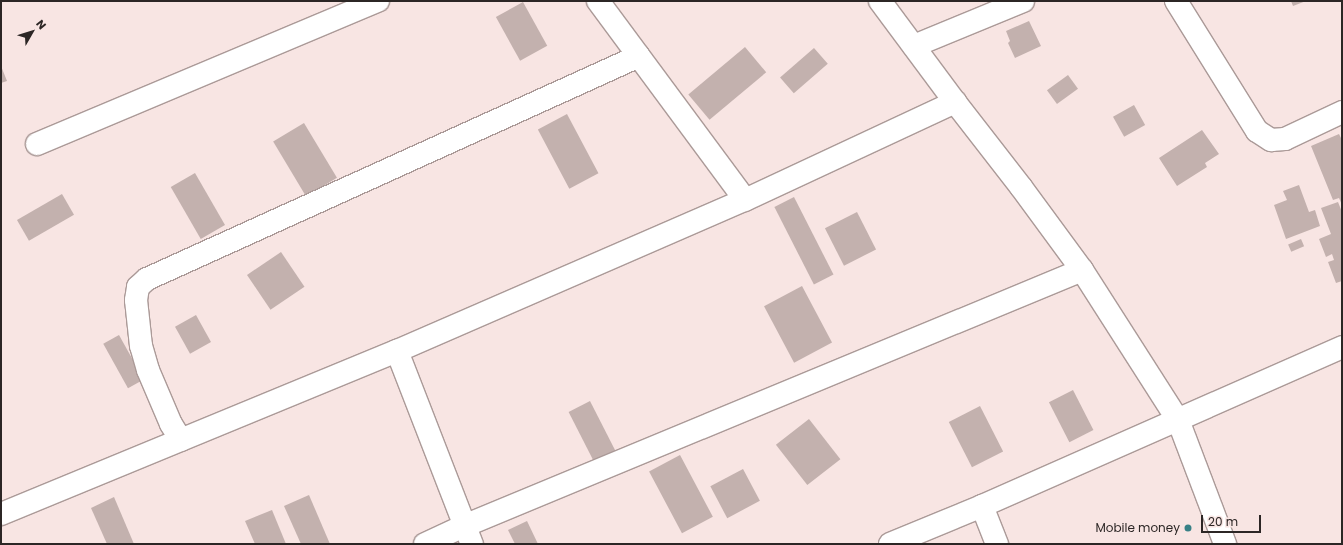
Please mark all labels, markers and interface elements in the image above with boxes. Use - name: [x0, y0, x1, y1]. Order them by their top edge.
- north arrow: [12, 12, 52, 52]
- text: N: [33, 16, 50, 33]
- scale bar: [1203, 507, 1263, 533]
- text: 20 m: [1208, 513, 1238, 530]
- place label: Mobile money: [1095, 521, 1180, 535]
- marker: Mobile money: [1183, 523, 1193, 533]

